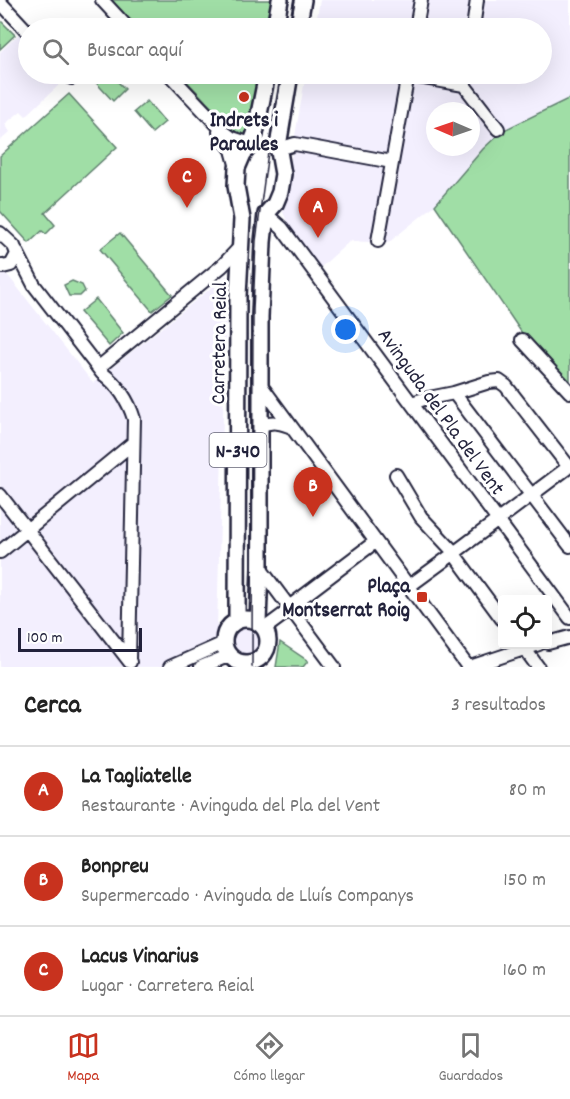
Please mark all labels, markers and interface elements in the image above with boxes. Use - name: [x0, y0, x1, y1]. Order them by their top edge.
- search box: [18, 18, 552, 84]
- icon: search: [39, 35, 72, 68]
- text: Buscar aquí: [87, 36, 182, 67]
- marker: Indrets i Paraules: [237, 90, 251, 104]
- north arrow: [426, 102, 480, 156]
- place label: Indrets i Paraules: [209, 107, 279, 161]
- pin: C: [168, 158, 207, 208]
- pin: A: [298, 188, 338, 238]
- street label: Carretera Reial: [205, 281, 237, 405]
- your location: [331, 315, 360, 344]
- street label: Avinguda del Pla del Vent: [369, 323, 511, 503]
- road number: N-340: [210, 433, 266, 467]
- pin: B: [294, 468, 332, 517]
- place label: Plaça Montserrat Roig: [282, 573, 411, 627]
- marker: Plaça Montserrat Roig: [415, 590, 429, 604]
- map controls: [498, 595, 552, 649]
- button: locate: [498, 595, 552, 649]
- scale bar: [18, 625, 142, 652]
- text: 100 m: [27, 627, 63, 650]
- text: Cerca: [24, 688, 81, 725]
- text: 3 resultados: [451, 692, 546, 720]
- text: La Tagliatelle: [81, 762, 192, 793]
- text: A: [38, 777, 49, 805]
- text: 80 m: [509, 777, 546, 805]
- text: Restaurante · Avinguda del Pla del Vent: [81, 793, 380, 821]
- text: Bonpreu: [81, 852, 149, 883]
- text: B: [39, 867, 48, 895]
- text: 150 m: [503, 867, 546, 895]
- text: Supermercado · Avinguda de Lluís Companys: [81, 883, 414, 911]
- text: Lacus Vinarius: [81, 942, 199, 973]
- text: C: [39, 957, 48, 985]
- text: 160 m: [503, 957, 546, 985]
- text: Lugar · Carretera Reial: [81, 973, 254, 1001]
- tab: Mapa: [67, 1029, 100, 1088]
- tab: Cómo llegar: [233, 1029, 305, 1088]
- tab: Guardados: [438, 1029, 503, 1088]

